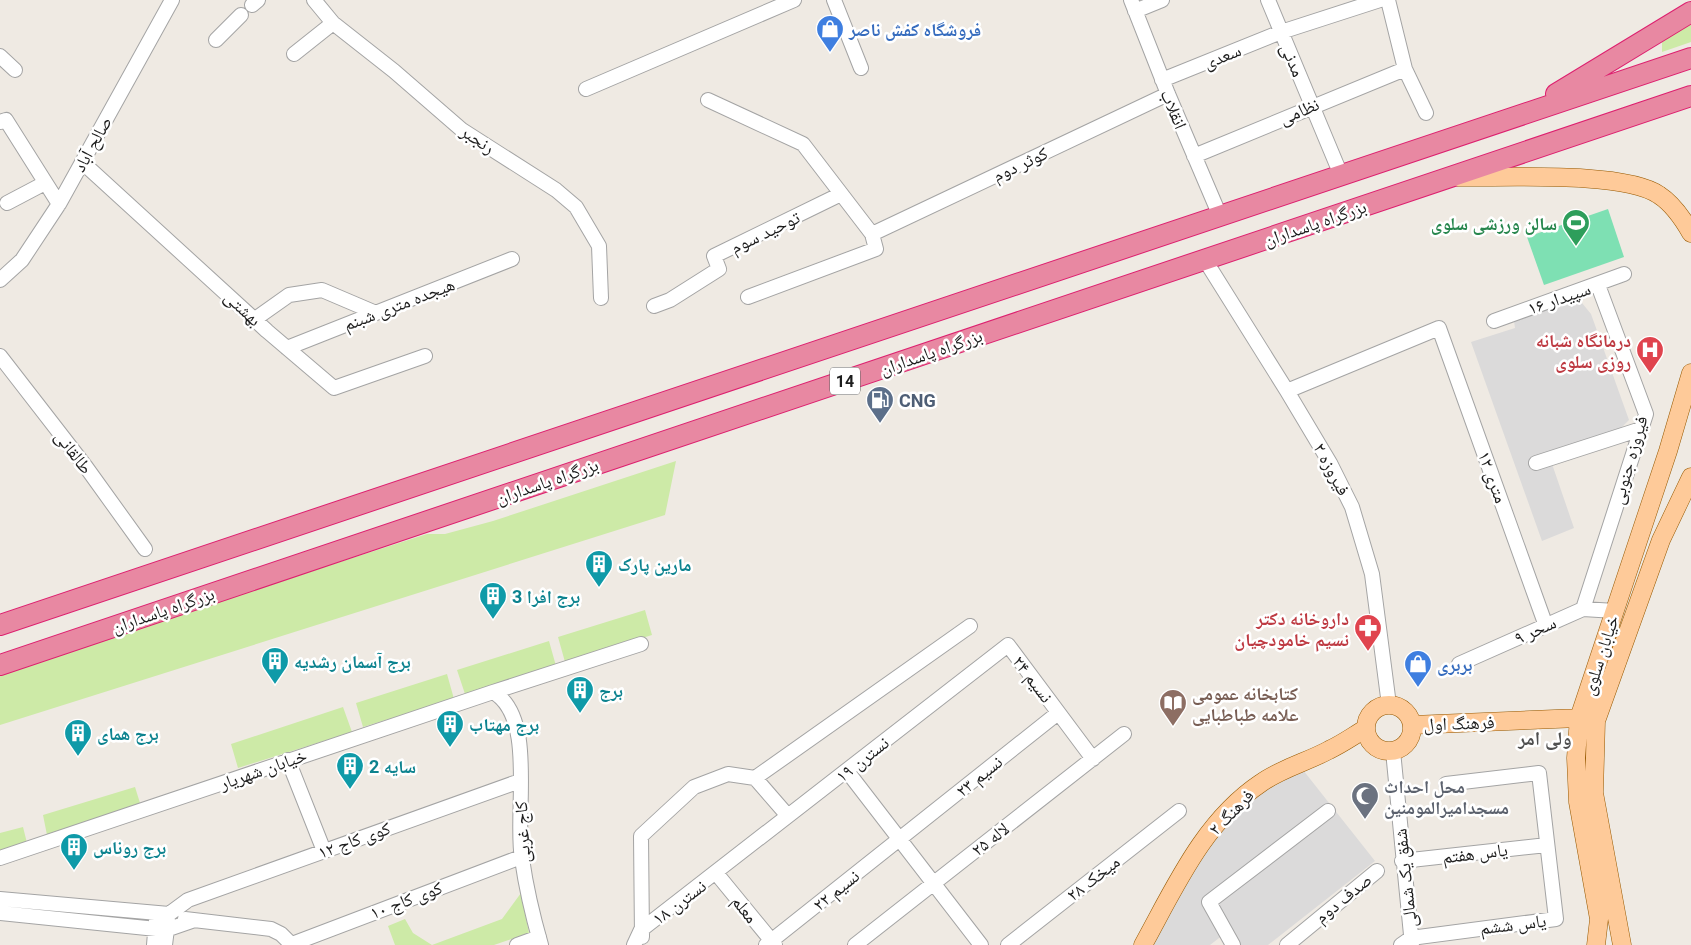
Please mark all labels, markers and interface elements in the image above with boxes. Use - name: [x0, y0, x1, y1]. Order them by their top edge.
- shop icon: فروشگاه کفش ناصر: [815, 14, 845, 53]
- place label: فروشگاه کفش ناصر: [848, 19, 981, 41]
- street label: سعدی: [1200, 39, 1244, 74]
- street label: مدنی: [1276, 40, 1309, 80]
- street label: انقلاب: [1156, 86, 1192, 132]
- street label: نظامی: [1276, 93, 1323, 130]
- street label: صالح آباد: [68, 113, 118, 176]
- street label: رنجبر: [456, 120, 499, 158]
- street label: کوثر دوم: [989, 142, 1052, 188]
- street label: بزرگراه پاسداران: [1261, 196, 1369, 251]
- street label: توحید سوم: [727, 206, 804, 260]
- sports icon: سالن ورزشی سلوی: [1561, 208, 1591, 247]
- place label: سالن ورزشی سلوی: [1431, 213, 1557, 235]
- street label: هیجده متری شبنم: [340, 273, 458, 337]
- street label: سپیدار ۱۶: [1525, 277, 1594, 320]
- street label: بهشتی: [220, 286, 266, 331]
- street label: بزرگراه پاسداران: [877, 325, 985, 380]
- place label: درمانگاه شبانه روزی سلوی: [1536, 330, 1631, 373]
- hospital icon: درمانگاه شبانه روزی سلوی: [1635, 335, 1665, 374]
- road number: 14: [830, 368, 860, 394]
- fuel station icon: CNG: [865, 385, 895, 424]
- place label: CNG: [899, 390, 936, 411]
- street label: فیروزه جنوبی: [1606, 413, 1653, 507]
- street label: طالقانی: [50, 426, 97, 479]
- street label: فیروزه ٢: [1309, 439, 1355, 499]
- street label: ۱۲ متری: [1473, 448, 1512, 506]
- street label: بزرگراه پاسداران: [493, 454, 601, 509]
- building icon: مارین پارک: [584, 549, 614, 588]
- place label: مارین پارک: [618, 554, 691, 576]
- building icon: برج افرا 3: [478, 581, 508, 620]
- street label: بزرگراه پاسداران: [109, 583, 217, 638]
- place label: برج افرا 3: [512, 586, 580, 608]
- place label: داروخانه دکتر نسیم خامودچیان: [1234, 608, 1349, 652]
- street label: سحر ۹: [1511, 612, 1559, 648]
- street label: خیابان سلوی: [1577, 612, 1624, 698]
- pharmacy icon: داروخانه دکتر نسیم خامودچیان: [1353, 613, 1383, 652]
- building icon: برج آسمان رشدیه: [260, 646, 290, 685]
- shop icon: بربری: [1403, 649, 1433, 688]
- place label: برج آسمان رشدیه: [294, 651, 411, 673]
- street label: نسیم ۲۴: [1007, 651, 1058, 708]
- place label: بربری: [1437, 654, 1473, 676]
- building icon: برج: [565, 675, 595, 714]
- place label: برج: [599, 680, 623, 702]
- place label: کتابخانه عمومی علامه طباطبایی: [1192, 683, 1298, 726]
- library icon: کتابخانه عمومی علامه طباطبایی: [1158, 688, 1188, 727]
- building icon: برج مهتاب: [435, 709, 465, 748]
- street label: فرهنگ اول: [1423, 711, 1495, 736]
- place label: برج مهتاب: [469, 714, 539, 736]
- building icon: برج همای: [63, 718, 93, 757]
- place label: برج همای: [97, 723, 159, 745]
- district label: ولی امر: [1517, 727, 1572, 750]
- street label: نسترن ۱۹: [831, 732, 893, 787]
- street label: خیابان شهریار: [216, 744, 310, 795]
- building icon: سایه 2: [335, 751, 365, 790]
- street label: نسیم ۲۳: [952, 751, 1008, 803]
- place label: سایه 2: [369, 756, 416, 777]
- place label: محل احداث مسجدامیرالمومنین: [1384, 776, 1509, 819]
- mosque icon: محل احداث مسجدامیرالمومنین: [1350, 781, 1380, 820]
- street label: فرهنگ ۲: [1204, 785, 1258, 839]
- street label: کاج غربی: [510, 800, 536, 863]
- street label: کوی کاج ۱۲: [315, 817, 394, 865]
- street label: لاله ۲۵: [967, 818, 1013, 860]
- street label: شفق یک شمالی: [1389, 827, 1422, 929]
- building icon: برج روناس: [59, 832, 89, 871]
- place label: برج روناس: [93, 837, 166, 859]
- street label: یاس هفتم: [1441, 839, 1509, 869]
- street label: میخک ۲۸: [1062, 851, 1124, 905]
- street label: نسیم ۲۲: [809, 865, 865, 917]
- street label: صدف دوم: [1310, 869, 1377, 929]
- street label: نسترن ۱۸: [648, 875, 711, 930]
- street label: کوی کاج ۱۰: [367, 876, 446, 925]
- street label: معلم: [726, 891, 762, 928]
- street label: یاس ششم: [1479, 910, 1548, 940]

